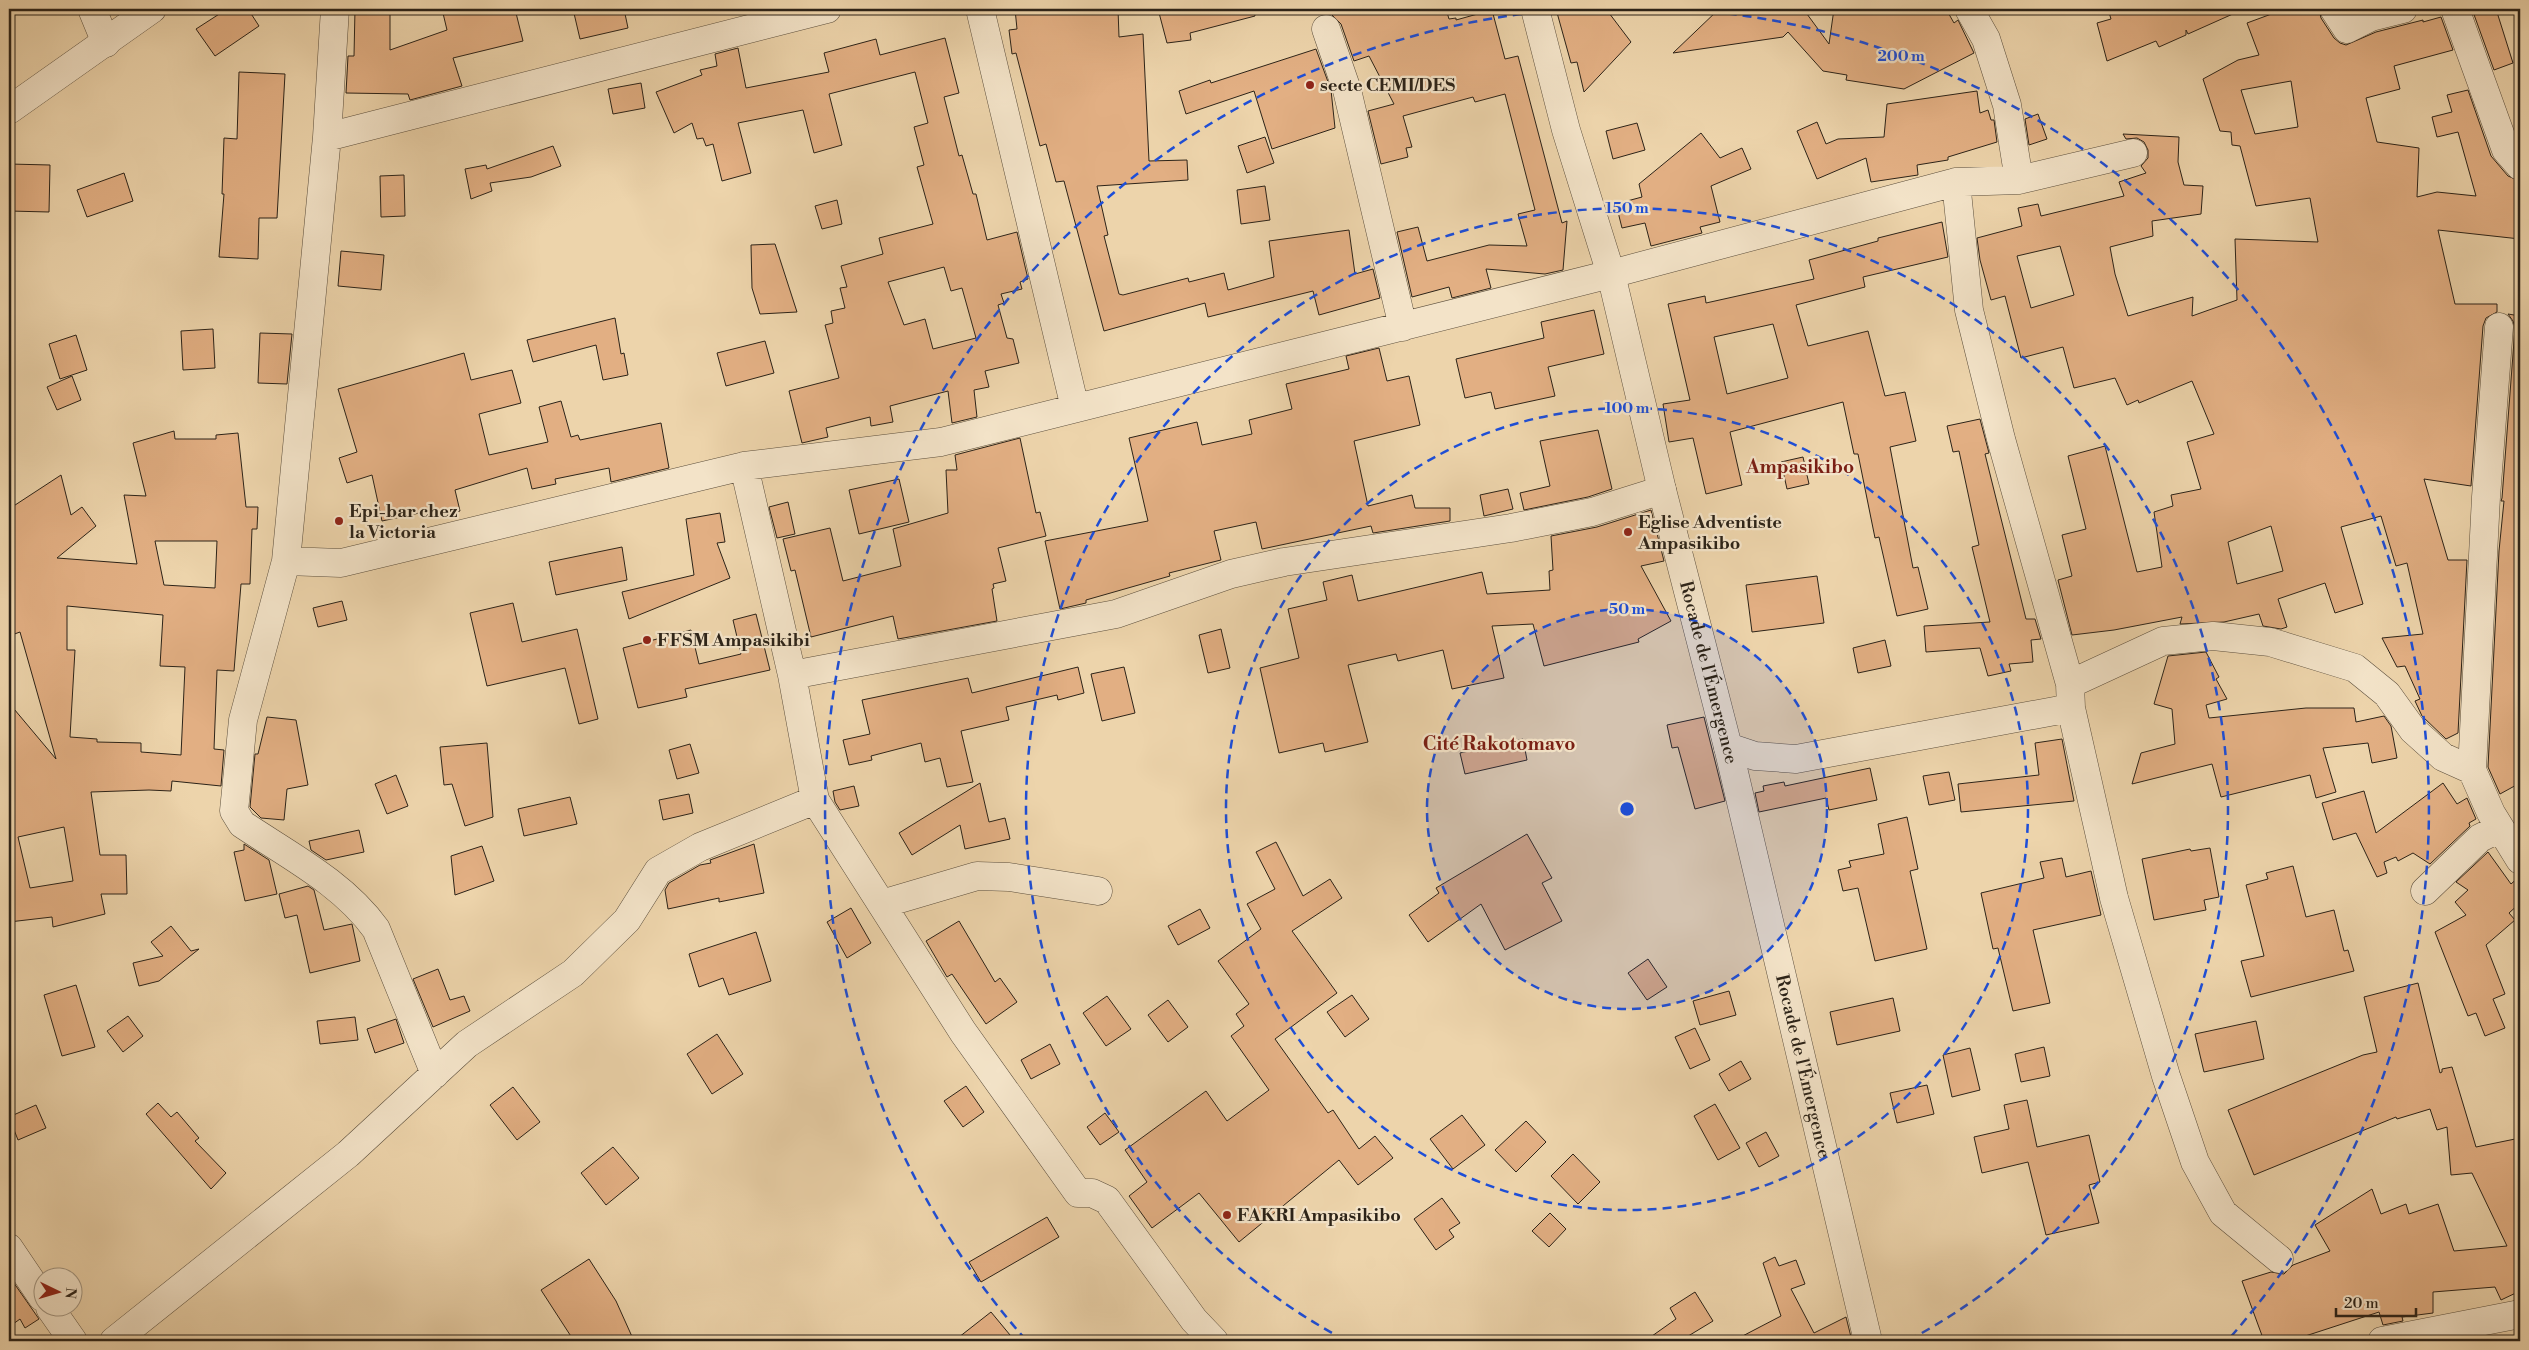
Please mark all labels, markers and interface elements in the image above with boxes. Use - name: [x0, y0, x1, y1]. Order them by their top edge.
- text: 200 m: [1877, 47, 1925, 66]
- place label: secte CEMI/DES: [1320, 74, 1455, 97]
- marker: secte CEMI/DES: [1304, 79, 1316, 91]
- text: 150 m: [1605, 199, 1649, 218]
- text: 100 m: [1605, 399, 1650, 418]
- district label: Ampasikibo: [1745, 455, 1854, 479]
- place label: Epi-bar chez la Victoria: [349, 500, 458, 544]
- place label: Eglise Adventiste Ampasikibo: [1637, 511, 1782, 555]
- marker: Epi-bar chez la Victoria: [333, 515, 345, 527]
- marker: Eglise Adventiste Ampasikibo: [1622, 526, 1634, 538]
- street label: Rocade de l'Émergence: [1674, 578, 1743, 766]
- text: 50 m: [1609, 600, 1645, 619]
- place label: FFSM Ampasikibi: [657, 629, 810, 652]
- marker: FFSM Ampasikibi: [641, 634, 653, 646]
- district label: Cité Rakotomavo: [1423, 732, 1575, 756]
- centre of rings: [1618, 800, 1636, 818]
- street label: Rocade de l'Émergence: [1770, 972, 1836, 1161]
- place label: FAKRI Ampasikibo: [1237, 1204, 1401, 1227]
- marker: FAKRI Ampasikibo: [1221, 1209, 1233, 1221]
- north arrow: [32, 1268, 82, 1318]
- scale bar: [2336, 1285, 2416, 1317]
- text: N: [61, 1287, 79, 1299]
- text: 20 m: [2344, 1294, 2379, 1313]

